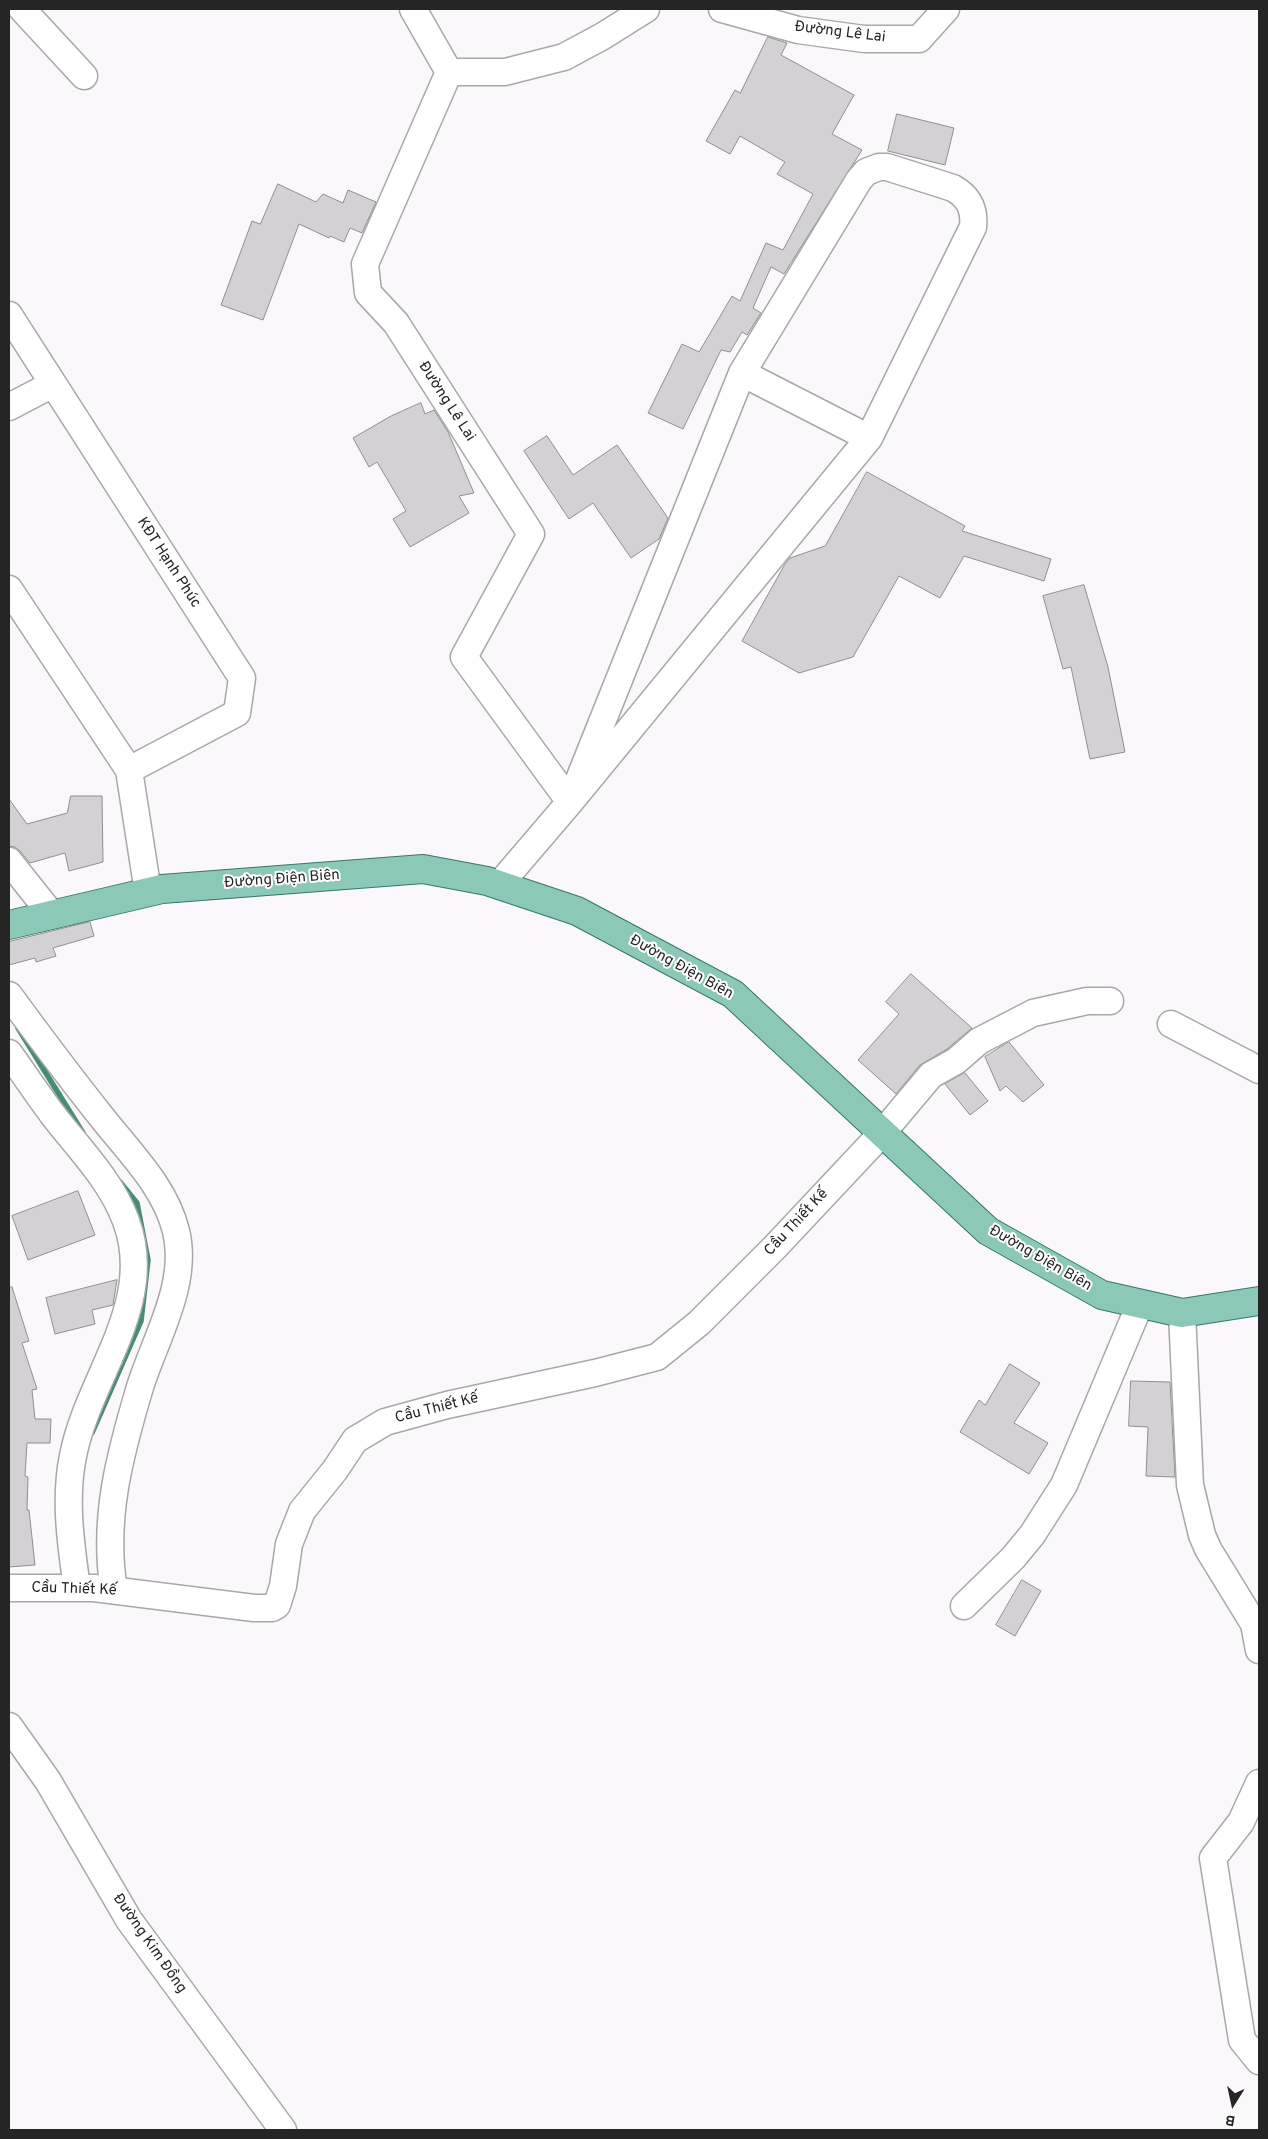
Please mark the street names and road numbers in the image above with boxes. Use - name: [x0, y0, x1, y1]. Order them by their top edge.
- street label: Đường Lê Lai: [794, 19, 886, 47]
- street label: Đường Lê Lai: [414, 359, 478, 445]
- street label: KĐT Hạnh Phúc: [132, 514, 204, 612]
- street label: Đường Điện Biên: [224, 867, 340, 893]
- street label: Đường Điện Biên: [626, 932, 736, 1004]
- street label: Cầu Thiết Kế: [761, 1186, 833, 1260]
- street label: Đường Điện Biên: [985, 1222, 1095, 1296]
- street label: Cầu Thiết Kế: [393, 1390, 481, 1428]
- street label: Cầu Thiết Kế: [31, 1580, 117, 1600]
- street label: Đường Kim Đồng: [108, 1891, 190, 1997]

